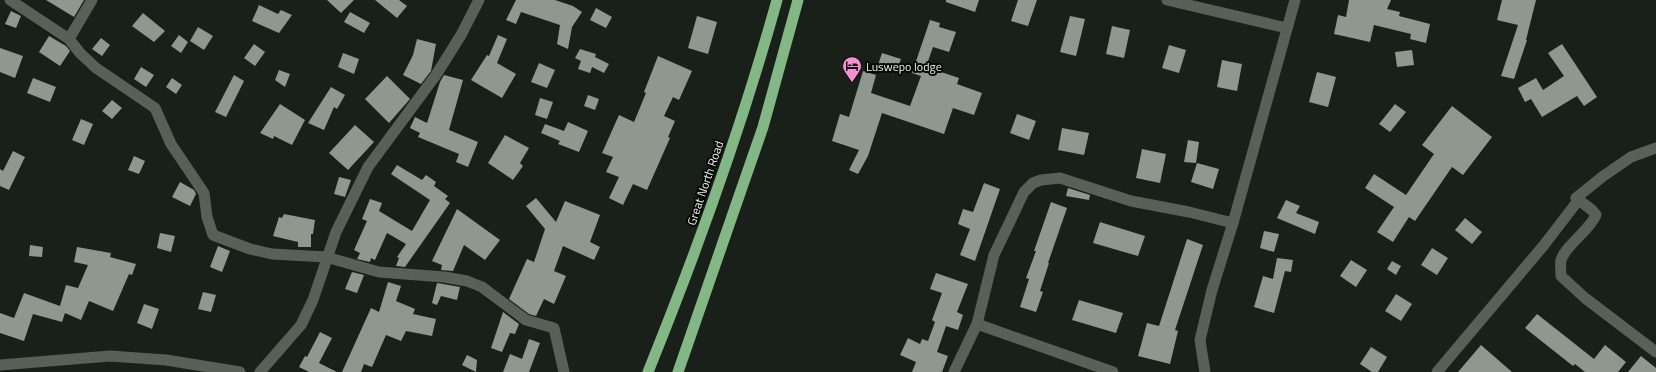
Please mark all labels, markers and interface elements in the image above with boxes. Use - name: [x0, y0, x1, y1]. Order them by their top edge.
- hotel icon: Luswepo lodge: [841, 55, 863, 83]
- place label: Luswepo lodge: [866, 57, 942, 76]
- street label: Great North Road: [682, 138, 728, 228]

